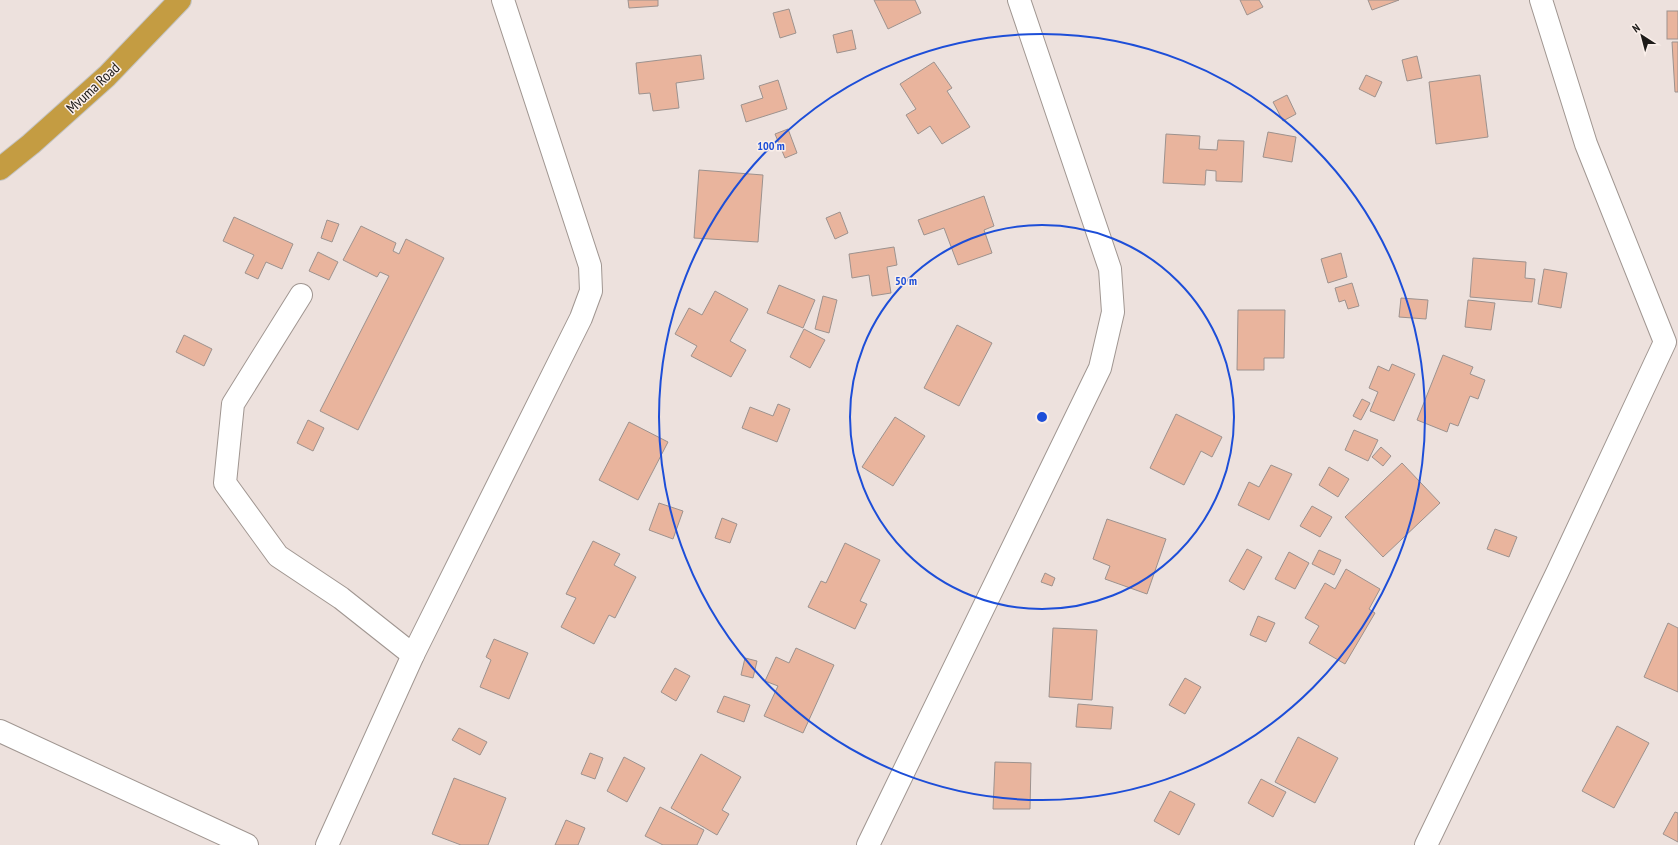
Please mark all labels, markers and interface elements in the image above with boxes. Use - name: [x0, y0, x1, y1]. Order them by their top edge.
- north arrow: [1622, 16, 1662, 56]
- text: N: [1630, 20, 1643, 35]
- street label: Mvuma Road: [62, 58, 123, 117]
- text: 100 m: [757, 138, 785, 153]
- text: 50 m: [895, 273, 917, 288]
- centre of rings: [1035, 410, 1049, 424]

